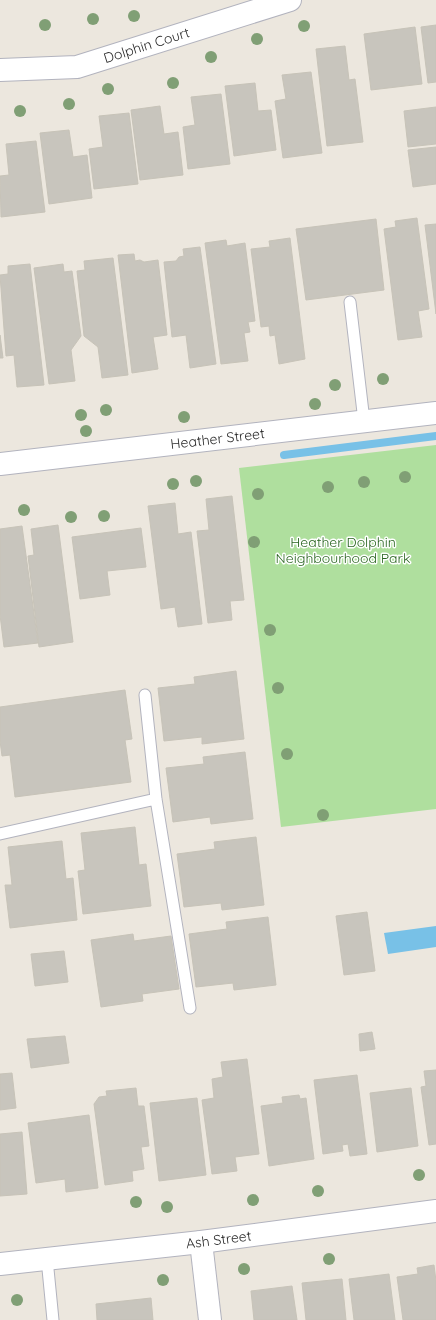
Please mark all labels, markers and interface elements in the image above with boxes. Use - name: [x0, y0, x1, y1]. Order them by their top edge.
- street label: Dolphin Court: [101, 23, 192, 67]
- street label: Heather Street: [169, 424, 266, 453]
- park label: Heather Dolphin Neighbourhood Park: [276, 533, 410, 567]
- street label: Ash Street: [185, 1226, 253, 1253]

